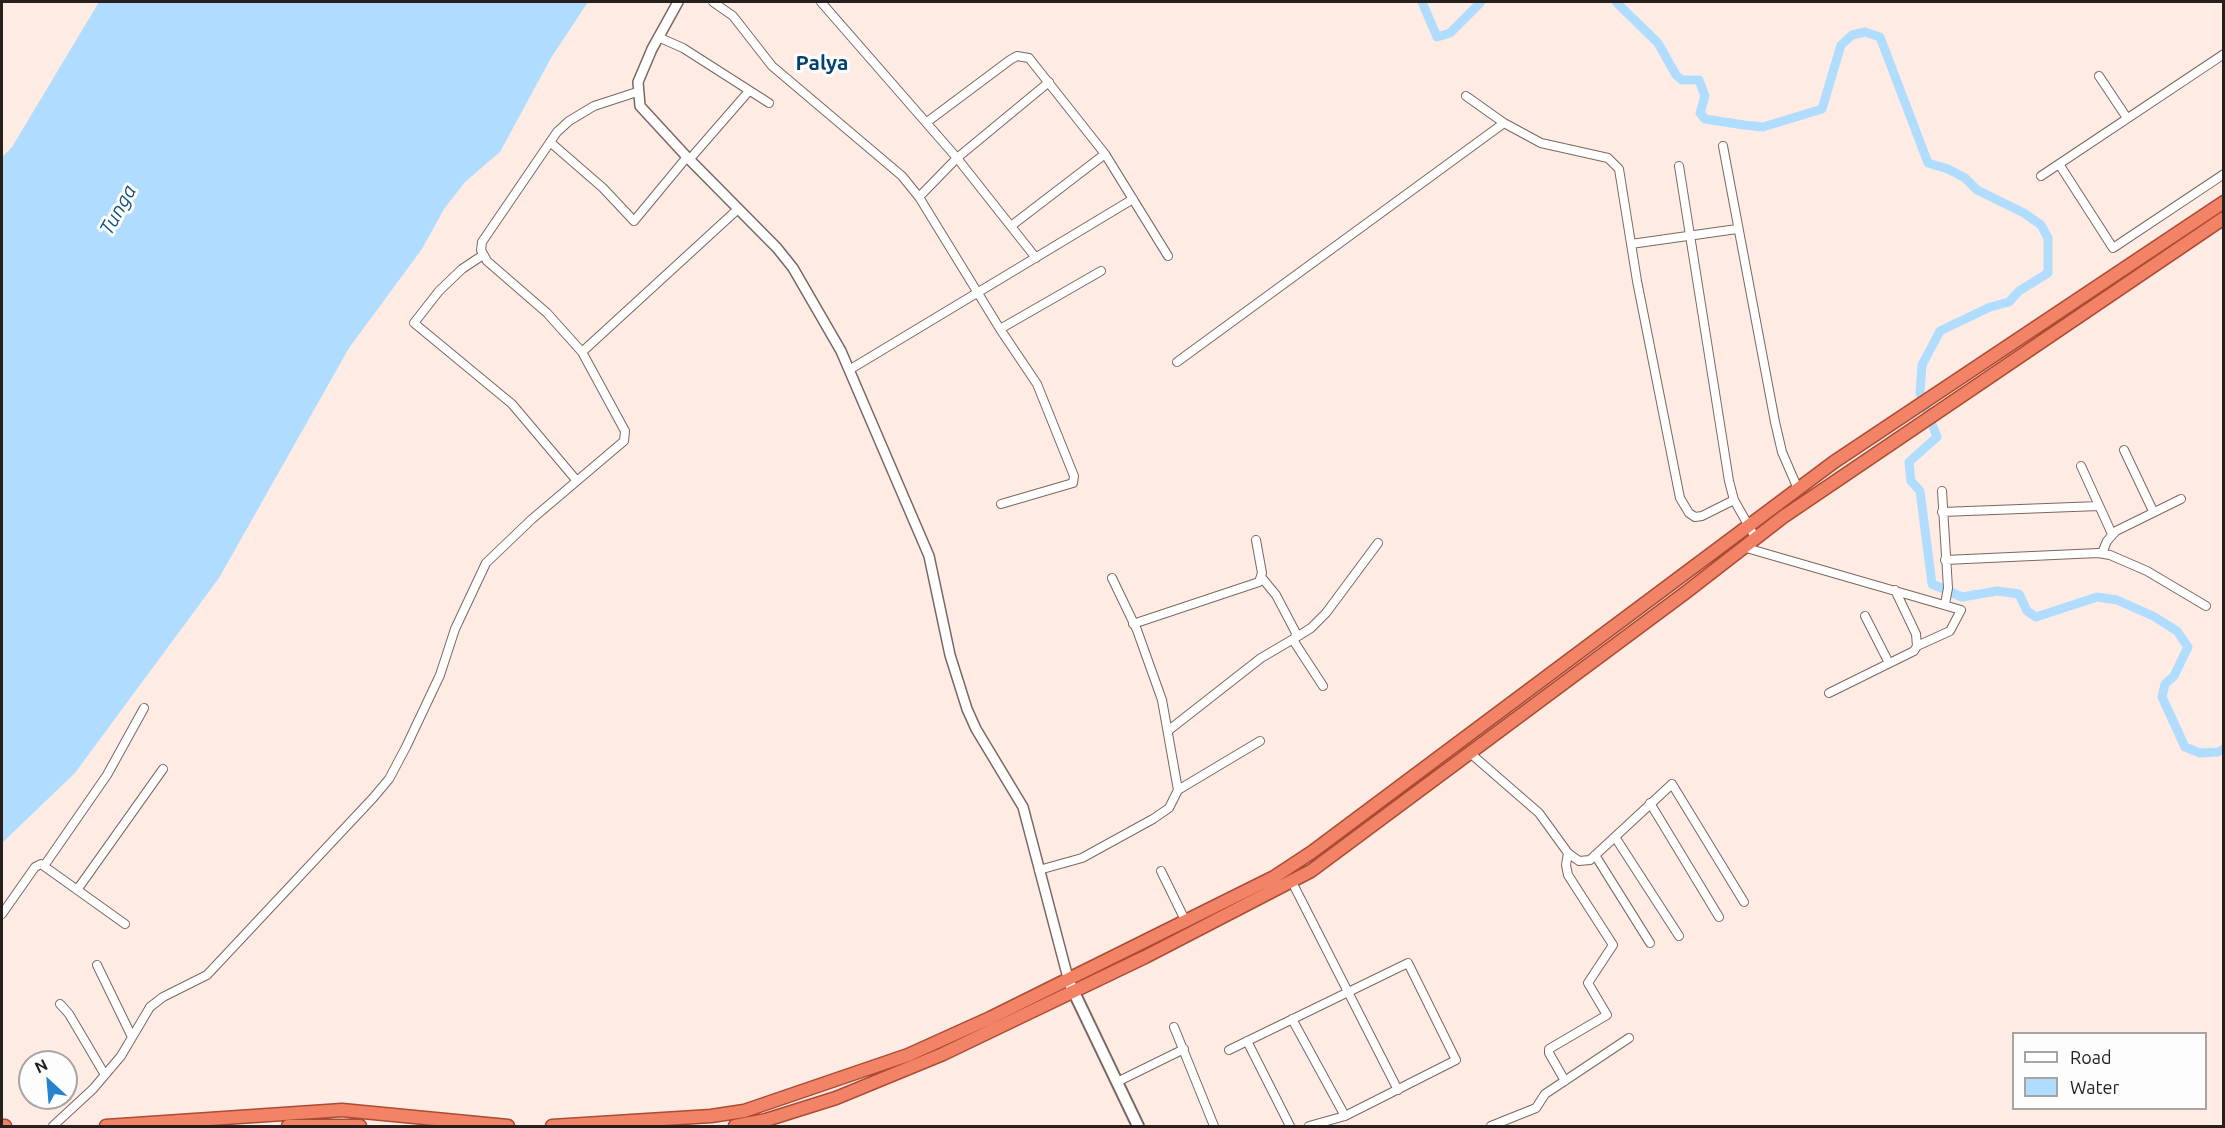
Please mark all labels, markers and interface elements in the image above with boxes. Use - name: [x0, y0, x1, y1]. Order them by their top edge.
- district label: Palya: [796, 50, 848, 76]
- water label: Tunga: [95, 181, 141, 239]
- legend: [2012, 1032, 2207, 1110]
- text: Road: [2070, 1047, 2112, 1067]
- north arrow: [18, 1050, 78, 1110]
- text: N: [32, 1055, 50, 1076]
- text: Water: [2070, 1077, 2119, 1097]

